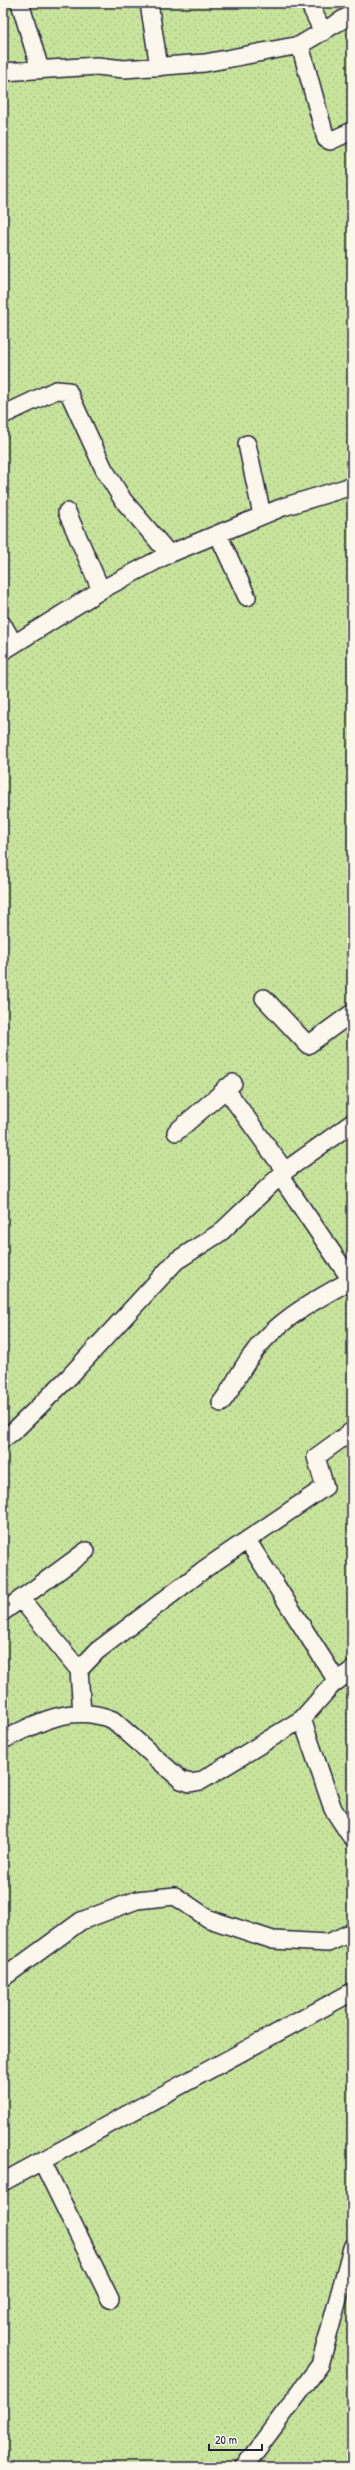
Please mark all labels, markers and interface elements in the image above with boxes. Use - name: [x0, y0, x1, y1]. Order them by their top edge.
- scale bar: [209, 2426, 262, 2452]
- text: 20 m: [215, 2431, 237, 2448]

